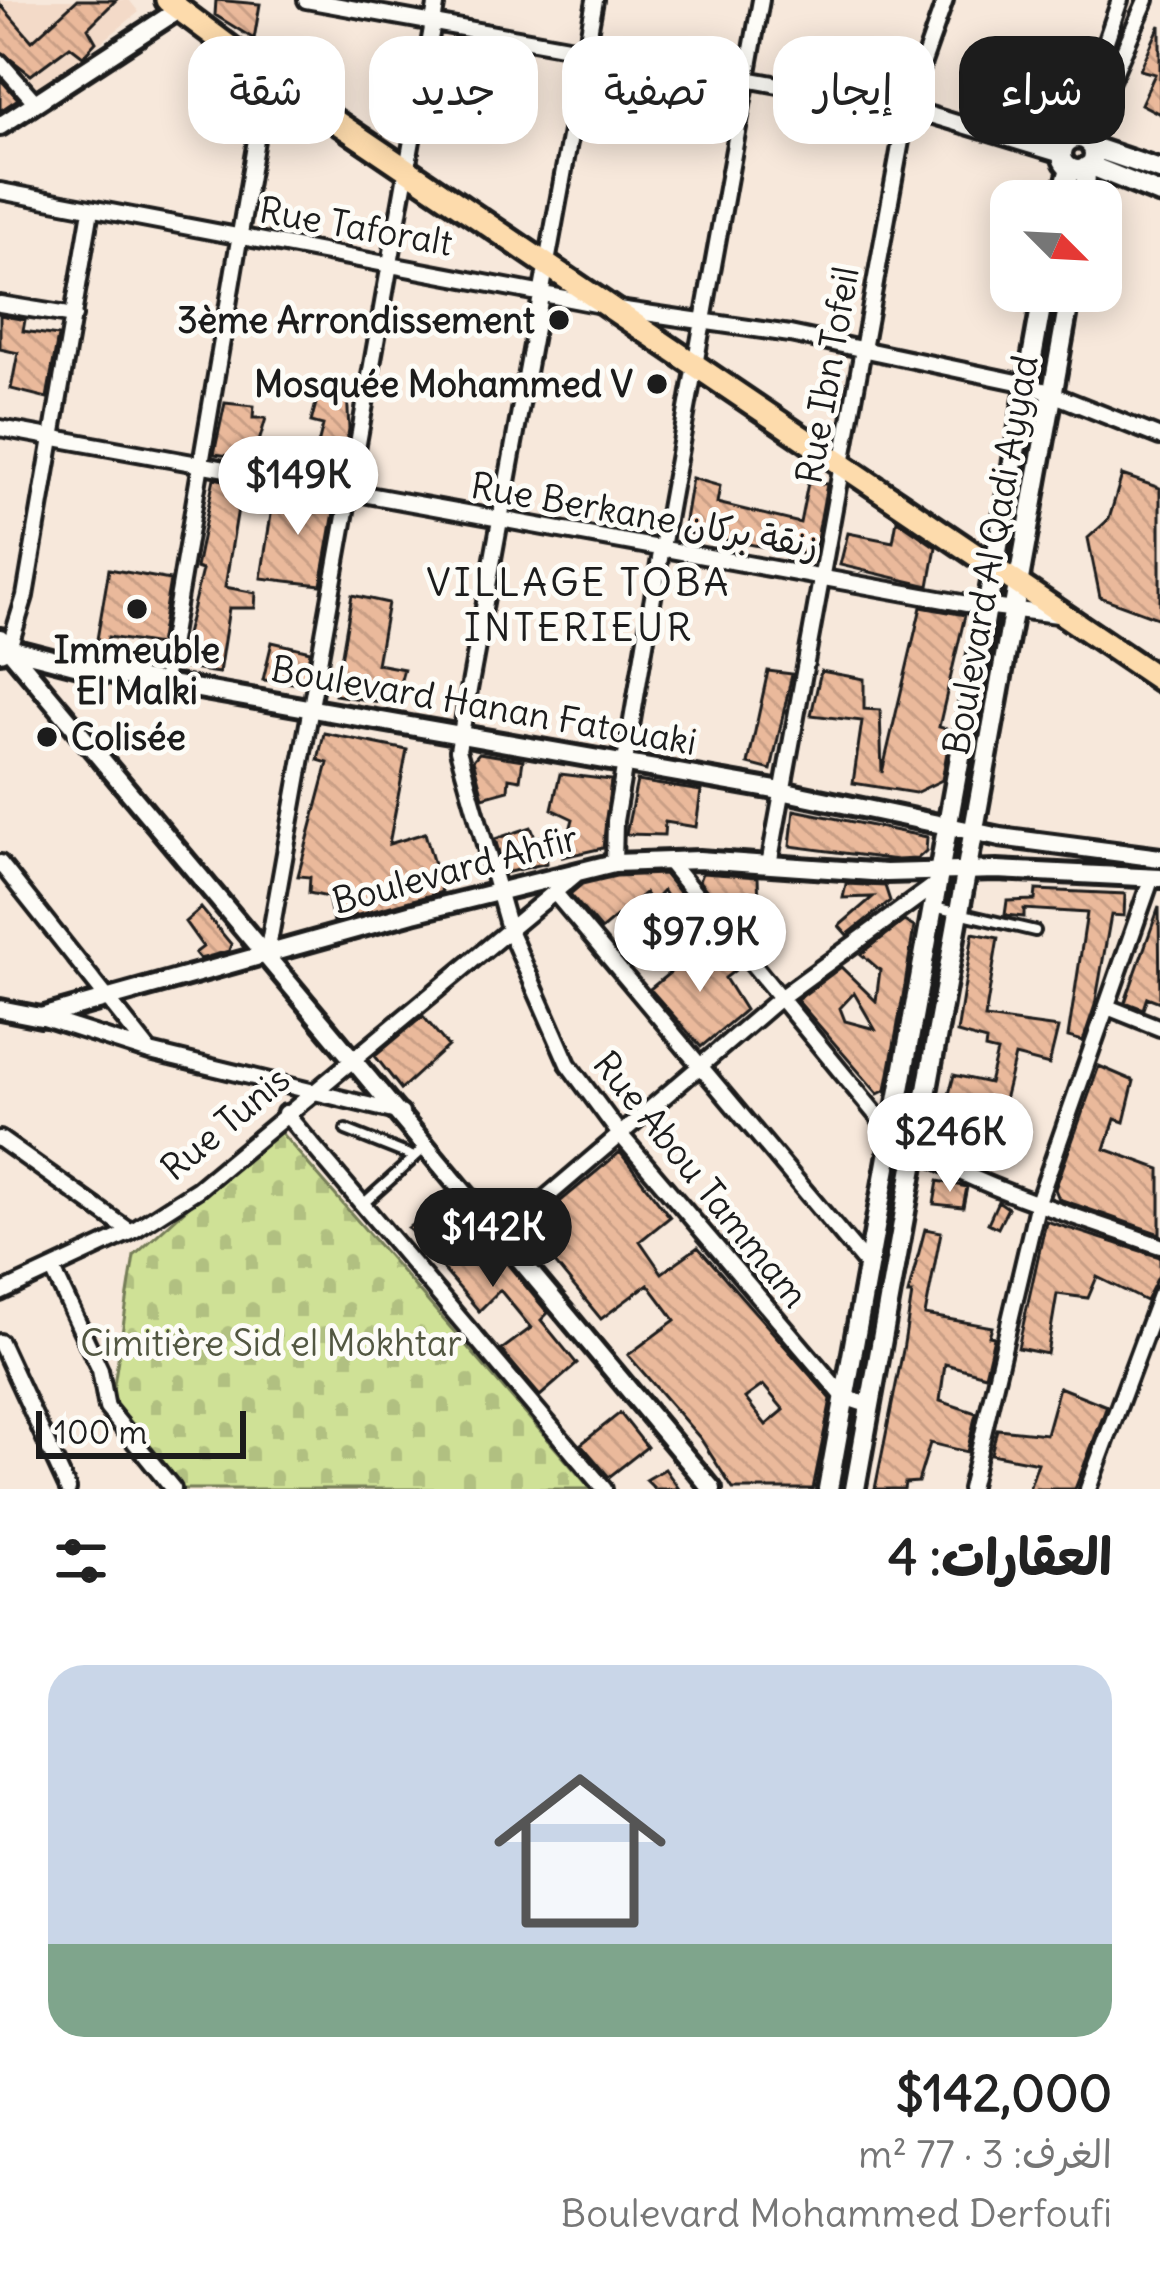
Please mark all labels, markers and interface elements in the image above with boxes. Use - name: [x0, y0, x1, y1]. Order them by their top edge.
- chip: شقة: [188, 36, 345, 144]
- chip: جديد: [369, 36, 538, 144]
- chip: تصفية: [562, 36, 749, 144]
- chip: إيجار: [773, 36, 935, 144]
- chip: شراء: [959, 36, 1125, 144]
- north arrow: [990, 180, 1122, 312]
- map controls: [990, 180, 1122, 312]
- street label: Rue Taforalt: [256, 187, 456, 266]
- street label: Rue Ibn Tofeil: [786, 263, 869, 487]
- place label: 3ème Arrondissement: [177, 298, 535, 343]
- marker: 3ème Arrondissement: [546, 307, 572, 333]
- street label: Boulevard Al Qadi Ayyad: [933, 352, 1048, 758]
- place label: Mosquée Mohammed V: [254, 362, 633, 407]
- marker: Mosquée Mohammed V: [644, 371, 670, 397]
- pin: $149K: [214, 436, 382, 538]
- text: $149K: [245, 450, 351, 499]
- street label: Rue Berkane زنقة بركان: [467, 463, 822, 568]
- district label: VILLAGE TOBA INTERIEUR: [426, 558, 732, 652]
- marker: Immeuble El Malki: [124, 596, 150, 622]
- place label: Immeuble El Malki: [54, 628, 220, 714]
- street label: Boulevard Hanan Fatouaki: [268, 646, 700, 765]
- place label: Colisée: [71, 715, 186, 760]
- marker: Colisée: [34, 724, 60, 750]
- street label: Boulevard Ahfir: [327, 815, 583, 924]
- pin: $97.9K: [602, 893, 798, 995]
- text: $97.9K: [641, 907, 759, 956]
- street label: Rue Abou Tammam: [583, 1042, 818, 1317]
- street label: Rue Tunis: [152, 1057, 299, 1190]
- pin: $246K: [866, 1093, 1034, 1195]
- text: $246K: [894, 1107, 1006, 1156]
- pin: $142K: [409, 1188, 577, 1290]
- text: $142K: [441, 1202, 545, 1251]
- park label: Cimitière Sid el Mokhtar: [80, 1321, 462, 1366]
- scale bar: [36, 1405, 246, 1458]
- text: 100 m: [54, 1411, 147, 1453]
- text: العقارات: 4: [888, 1525, 1112, 1589]
- icon: filters: [48, 1528, 114, 1594]
- icon: home: [472, 1743, 688, 1959]
- text: $142,000: [896, 2061, 1112, 2125]
- text: الغرف: 3 · 77 m²: [858, 2130, 1112, 2179]
- text: Boulevard Mohammed Derfoufi: [561, 2189, 1112, 2238]

